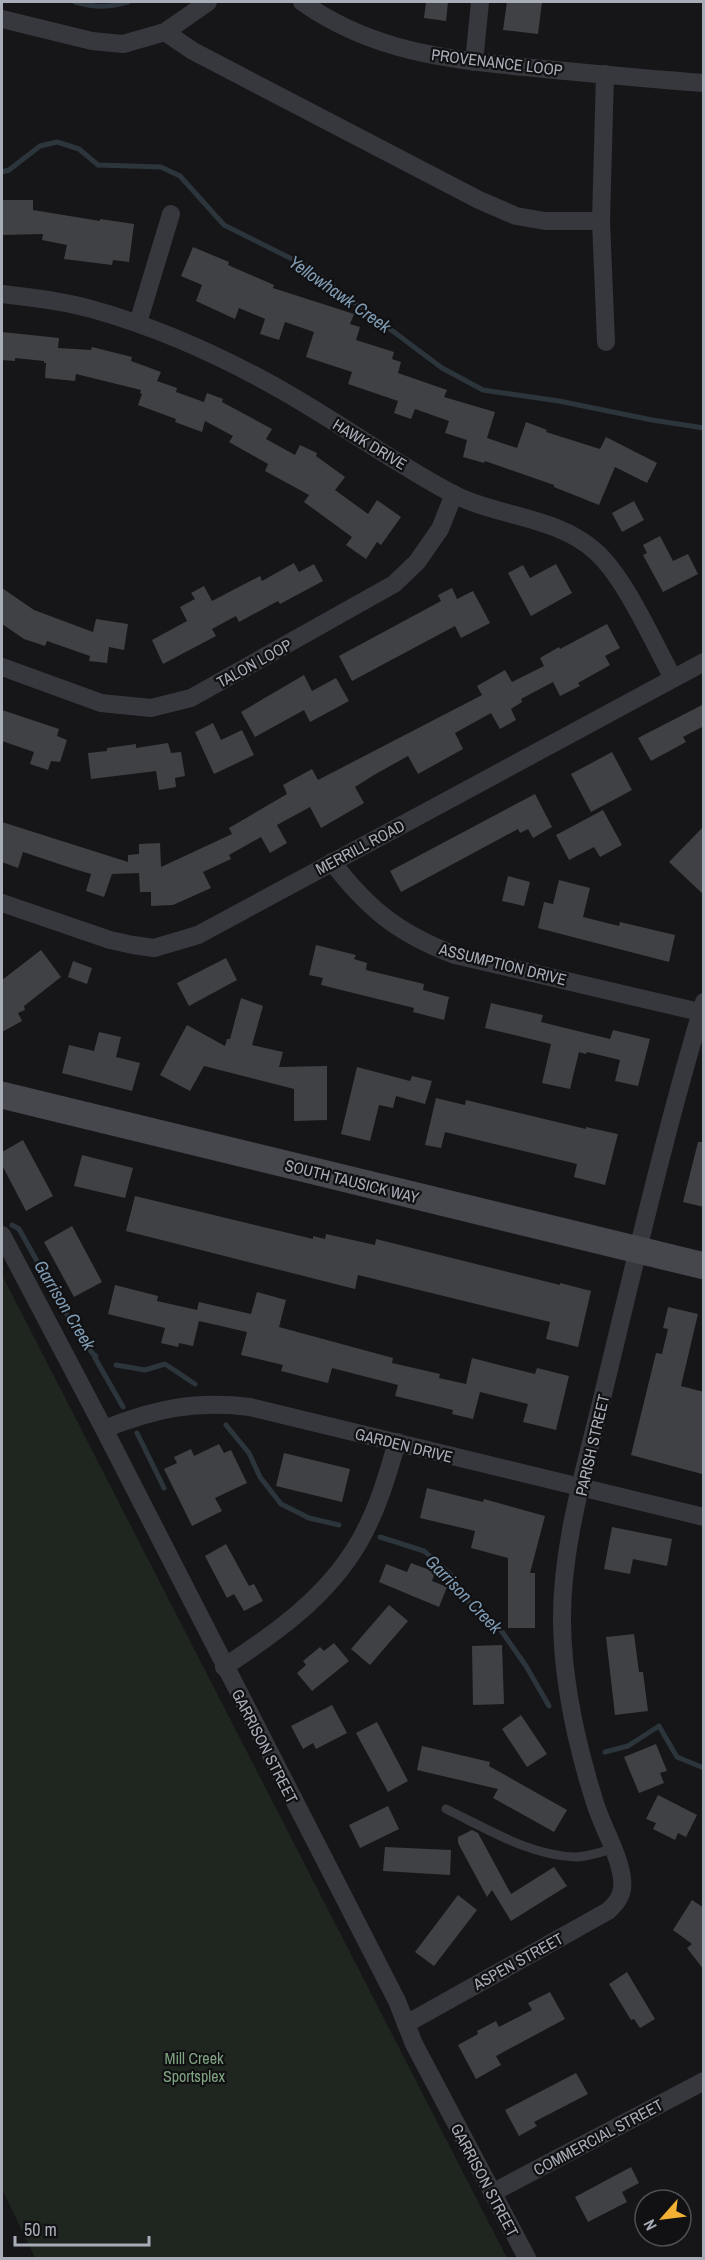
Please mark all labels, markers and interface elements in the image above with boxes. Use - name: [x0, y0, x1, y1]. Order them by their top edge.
- street label: PROVENANCE LOOP: [430, 43, 564, 81]
- water label: Yellowhawk Creek: [284, 249, 397, 339]
- street label: HAWK DRIVE: [329, 413, 411, 475]
- street label: TALON LOOP: [212, 633, 296, 693]
- street label: MERRILL ROAD: [312, 814, 408, 880]
- street label: ASSUMPTION DRIVE: [436, 937, 569, 990]
- street label: SOUTH TAUSICK WAY: [283, 1154, 422, 1208]
- water label: Garrison Creek: [28, 1255, 102, 1355]
- street label: PARISH STREET: [570, 1392, 614, 1498]
- street label: GARDEN DRIVE: [353, 1422, 455, 1468]
- water label: Garrison Creek: [420, 1549, 508, 1639]
- street label: GARRISON STREET: [227, 1685, 303, 1807]
- street label: ASPEN STREET: [468, 1927, 567, 1995]
- park label: Mill Creek Sportsplex: [163, 2047, 225, 2087]
- street label: COMMERCIAL STREET: [529, 2094, 667, 2180]
- street label: GARRISON STREET: [446, 2119, 524, 2241]
- north arrow: [633, 2188, 693, 2248]
- scale bar: [15, 2209, 148, 2247]
- text: N: [638, 2216, 662, 2234]
- text: 50 m: [24, 2217, 57, 2242]

